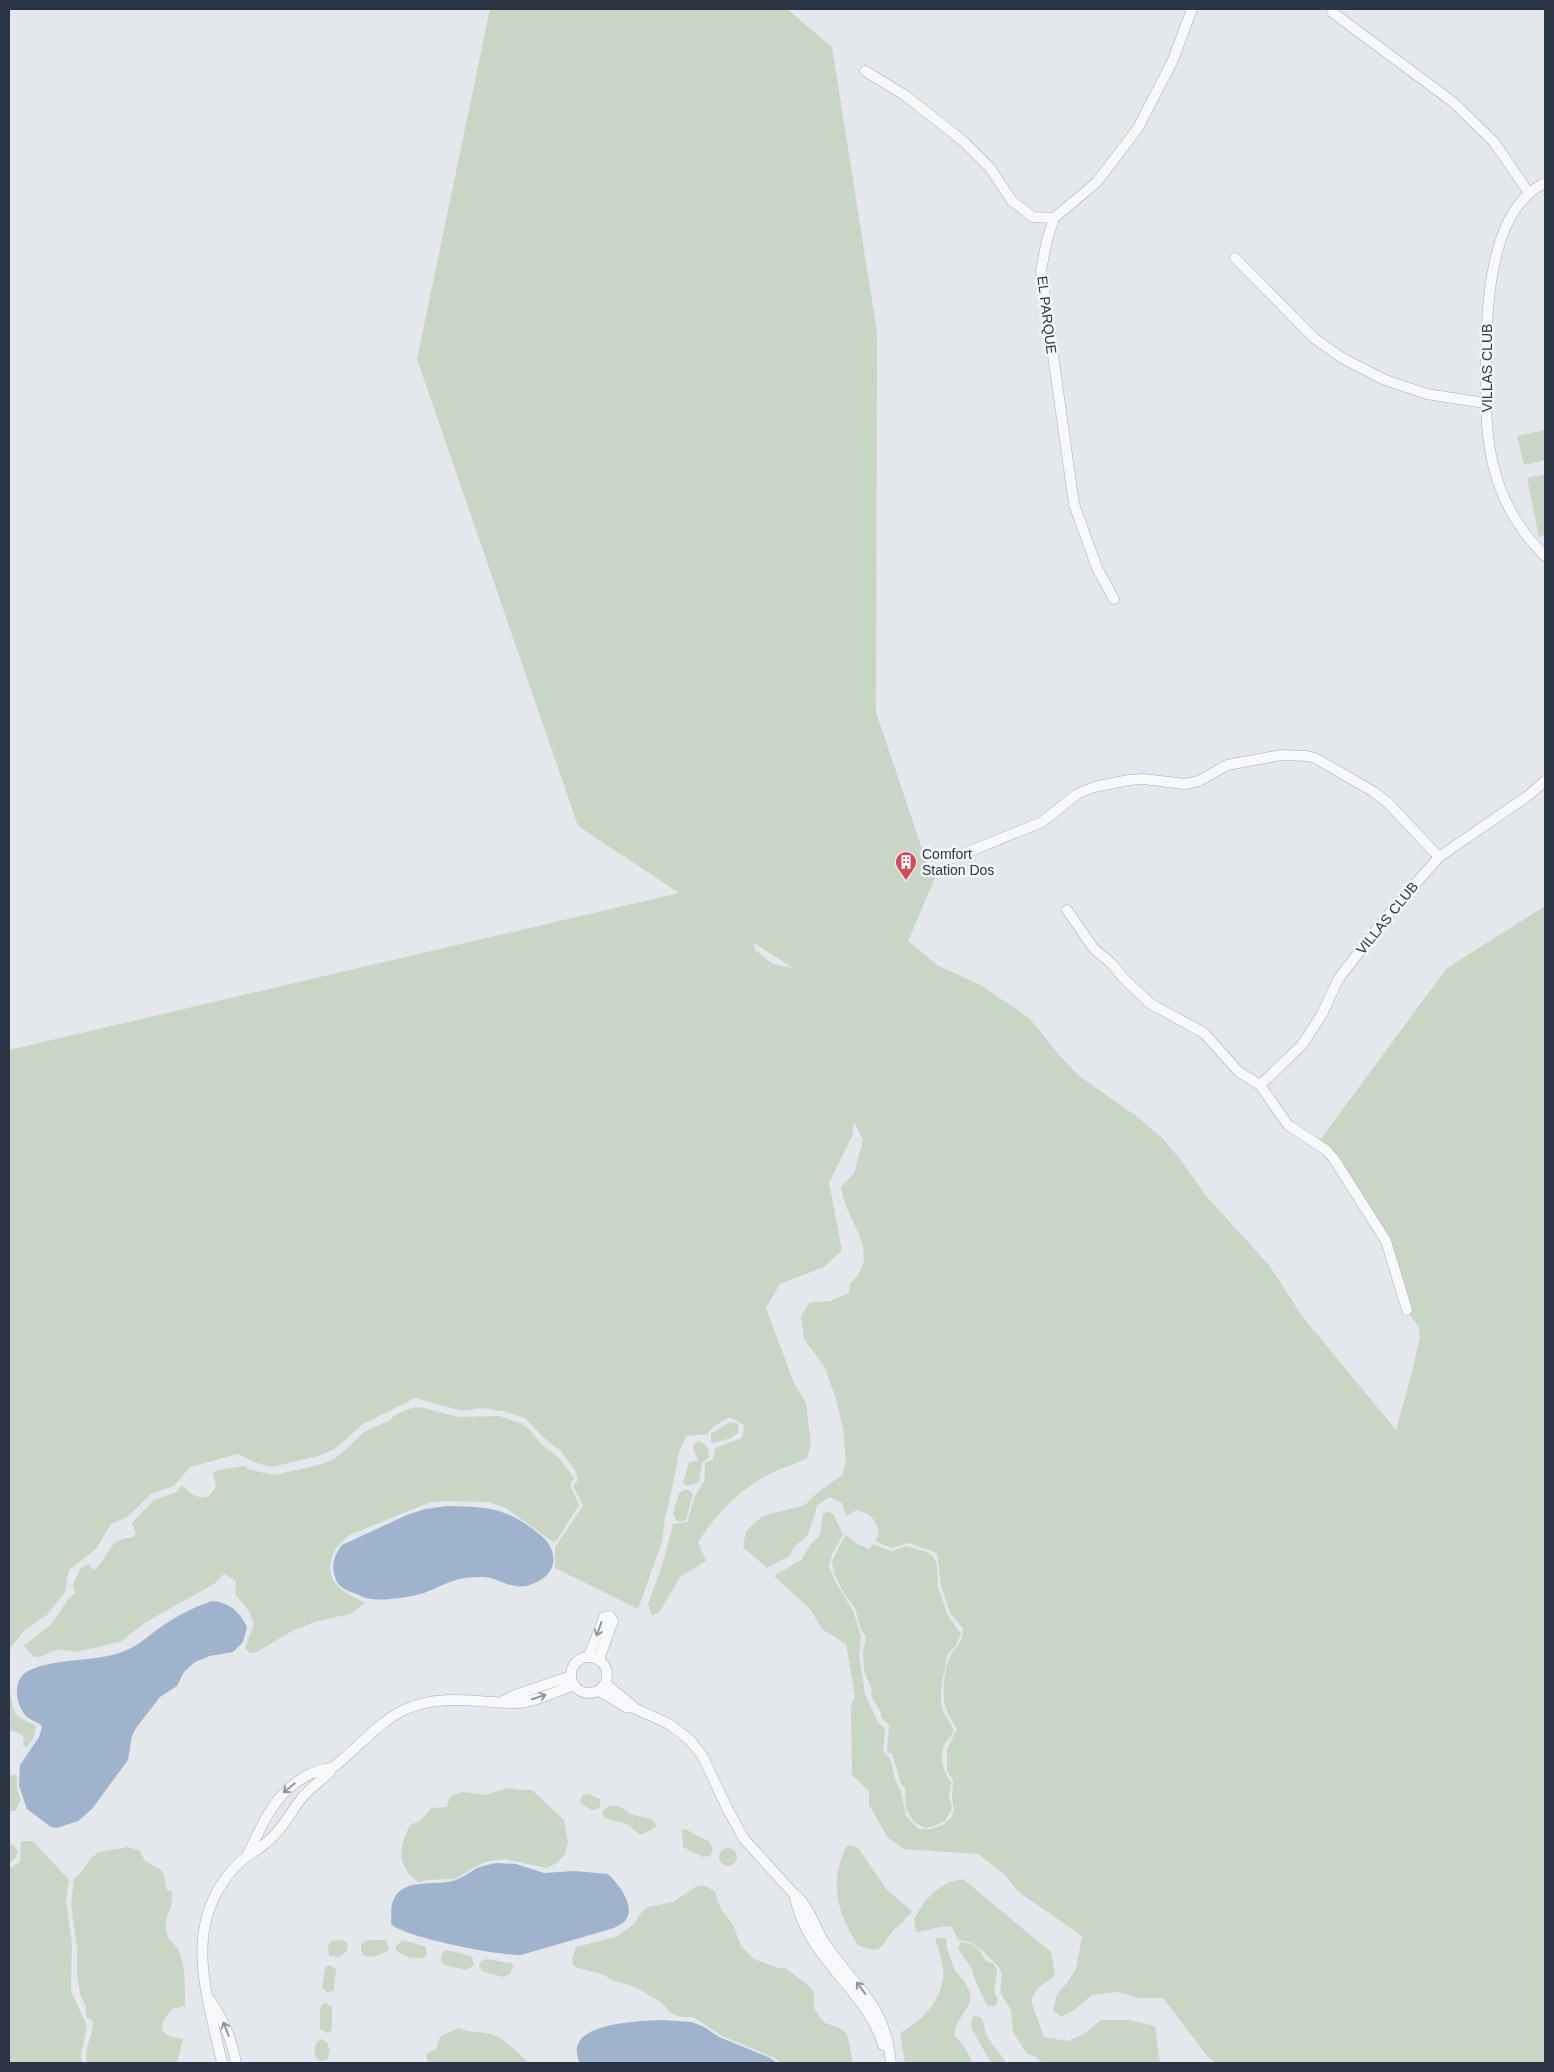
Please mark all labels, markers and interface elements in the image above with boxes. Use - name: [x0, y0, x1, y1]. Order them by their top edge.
- street label: EL PARQUE: [1034, 275, 1060, 355]
- street label: VILLAS CLUB: [1479, 324, 1495, 412]
- place label: Comfort Station Dos: [922, 846, 994, 878]
- building icon: Comfort Station Dos: [894, 850, 918, 881]
- street label: VILLAS CLUB: [1353, 878, 1421, 958]
- one-way arrow: [594, 1621, 603, 1637]
- one-way arrow: [531, 1691, 547, 1701]
- one-way arrow: [282, 1783, 295, 1794]
- one-way arrow: [856, 1982, 866, 1996]
- one-way arrow: [221, 2022, 230, 2037]

